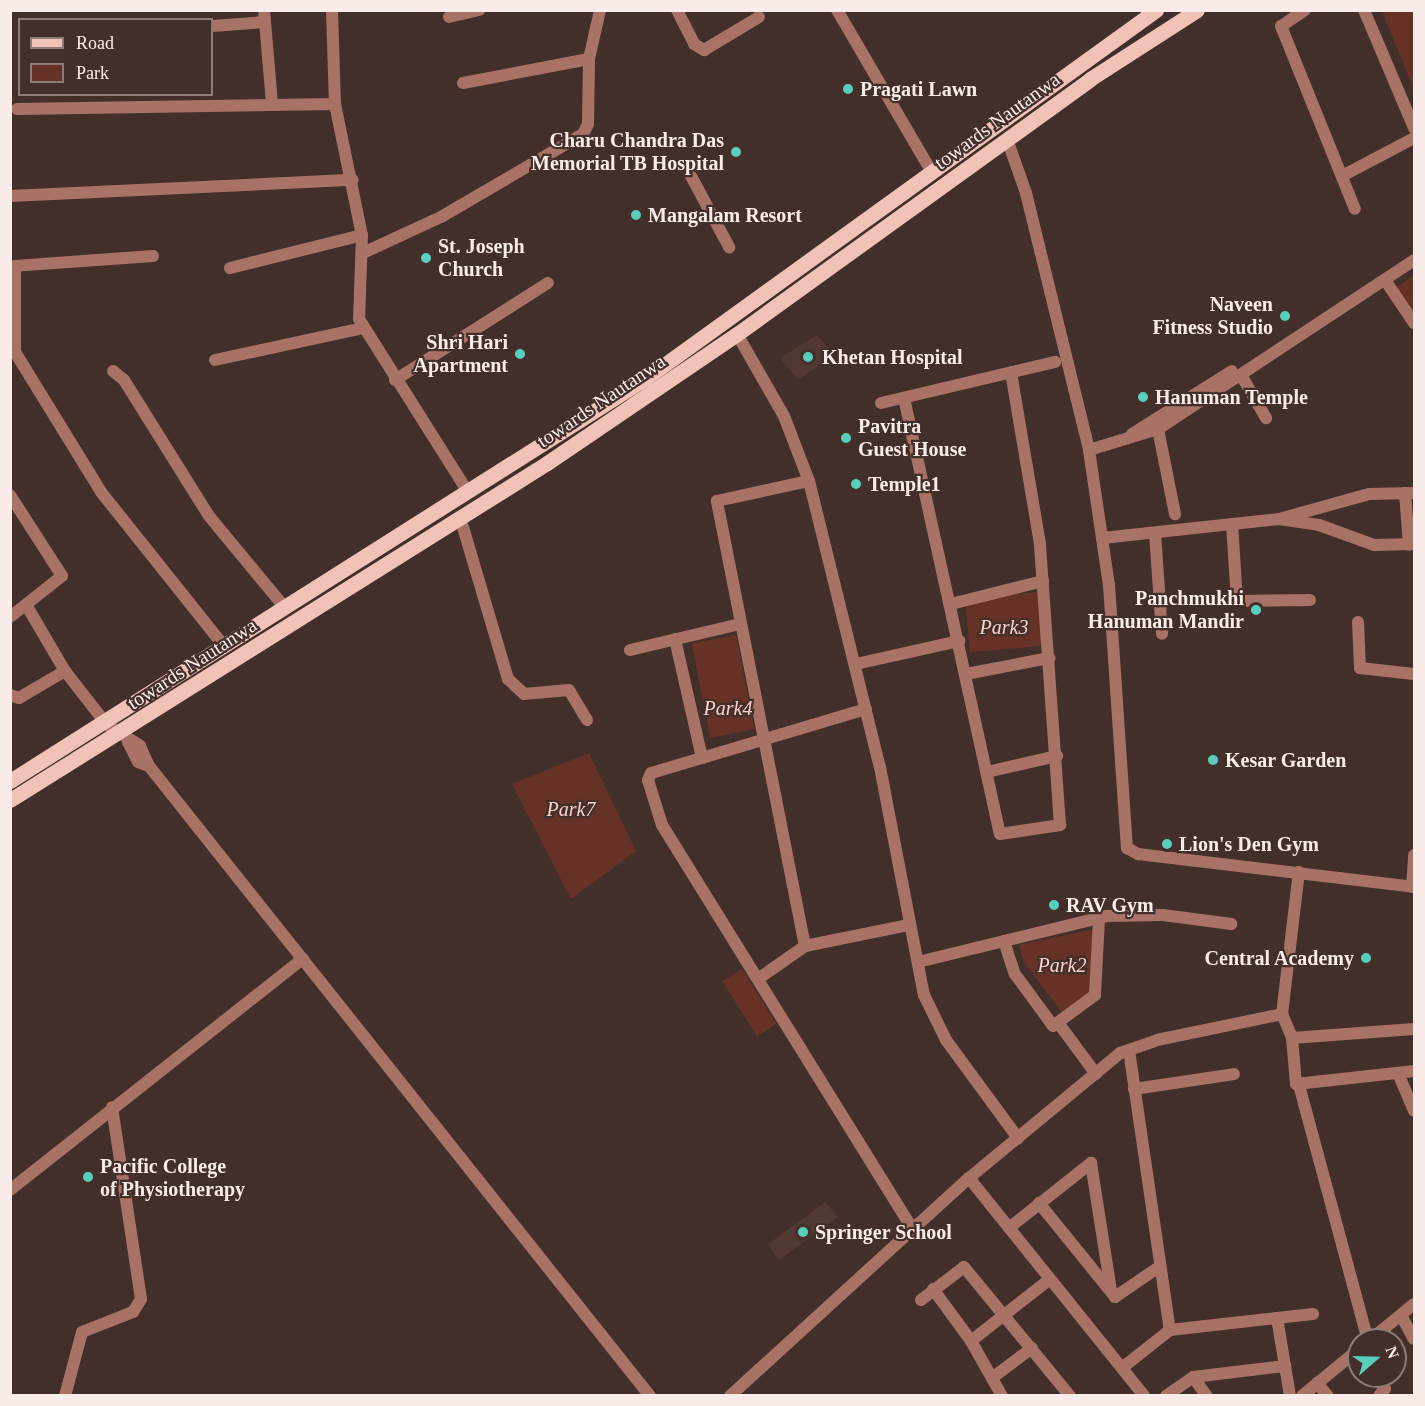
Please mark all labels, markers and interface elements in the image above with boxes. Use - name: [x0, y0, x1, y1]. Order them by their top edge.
- legend: [18, 18, 213, 96]
- text: Road: [76, 33, 114, 53]
- text: Park: [76, 63, 109, 83]
- street label: towards Nautanwa: [930, 67, 1064, 175]
- place label: Pragati Lawn: [860, 77, 977, 101]
- marker: Pragati Lawn: [841, 82, 855, 96]
- place label: Charu Chandra Das Memorial TB Hospital: [531, 128, 724, 175]
- marker: Charu Chandra Das Memorial TB Hospital: [729, 145, 743, 159]
- place label: Mangalam Resort: [648, 203, 802, 227]
- marker: Mangalam Resort: [629, 208, 643, 222]
- place label: St. Joseph Church: [438, 234, 525, 281]
- marker: St. Joseph Church: [419, 251, 433, 265]
- place label: Naveen Fitness Studio: [1152, 292, 1273, 339]
- marker: Naveen Fitness Studio: [1278, 309, 1292, 323]
- place label: Shri Hari Apartment: [414, 330, 508, 377]
- place label: Khetan Hospital: [822, 345, 963, 369]
- marker: Shri Hari Apartment: [513, 347, 527, 361]
- marker: Khetan Hospital: [799, 348, 817, 366]
- street label: towards Nautanwa: [532, 349, 670, 453]
- place label: Hanuman Temple: [1155, 385, 1308, 409]
- marker: Hanuman Temple: [1136, 390, 1150, 404]
- place label: Pavitra Guest House: [858, 414, 966, 461]
- marker: Pavitra Guest House: [839, 431, 853, 445]
- place label: Temple1: [868, 472, 941, 496]
- marker: Temple1: [849, 477, 863, 491]
- place label: Panchmukhi Hanuman Mandir: [1088, 586, 1244, 633]
- marker: Panchmukhi Hanuman Mandir: [1249, 603, 1263, 617]
- street label: towards Nautanwa: [123, 613, 261, 715]
- park label: Park3: [980, 615, 1028, 639]
- park label: Park4: [704, 696, 752, 720]
- place label: Kesar Garden: [1225, 748, 1347, 772]
- marker: Kesar Garden: [1206, 753, 1220, 767]
- park label: Park7: [547, 797, 595, 821]
- place label: Lion's Den Gym: [1179, 832, 1319, 856]
- marker: Lion's Den Gym: [1160, 837, 1174, 851]
- place label: RAV Gym: [1066, 893, 1154, 917]
- marker: RAV Gym: [1047, 898, 1061, 912]
- place label: Central Academy: [1203, 946, 1354, 970]
- marker: Central Academy: [1359, 951, 1373, 965]
- park label: Park2: [1038, 953, 1086, 977]
- place label: Pacific College of Physiotherapy: [100, 1154, 245, 1201]
- marker: Pacific College of Physiotherapy: [81, 1170, 95, 1184]
- place label: Springer School: [815, 1220, 952, 1244]
- marker: Springer School: [796, 1225, 810, 1239]
- north arrow: [1347, 1328, 1407, 1388]
- text: N: [1383, 1344, 1402, 1361]

